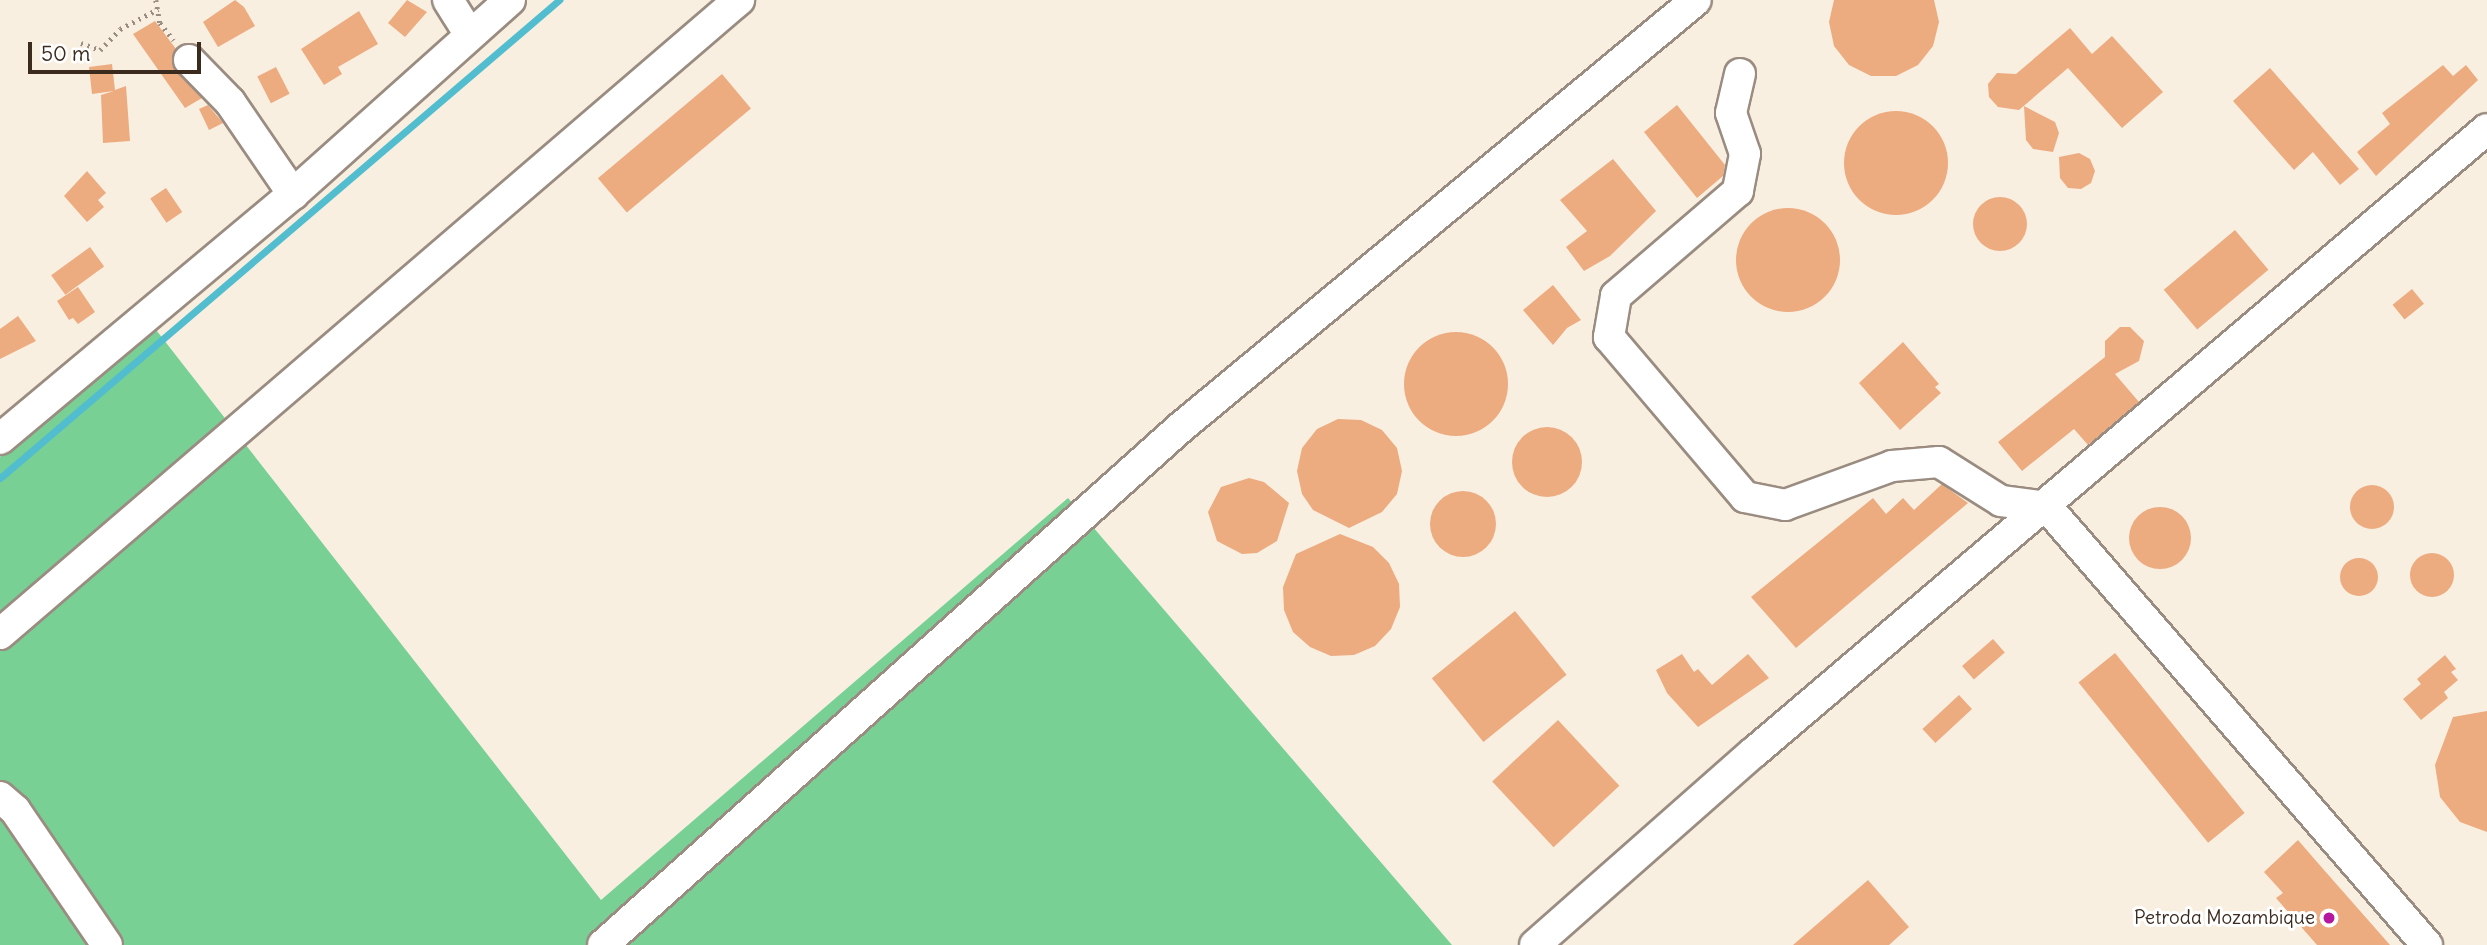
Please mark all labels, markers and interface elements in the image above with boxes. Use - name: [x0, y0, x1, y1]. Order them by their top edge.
- scale bar: [32, 28, 205, 72]
- text: 50 m: [41, 40, 90, 67]
- place label: Petroda Mozambique: [2134, 907, 2315, 929]
- marker: Petroda Mozambique: [2321, 910, 2337, 926]

